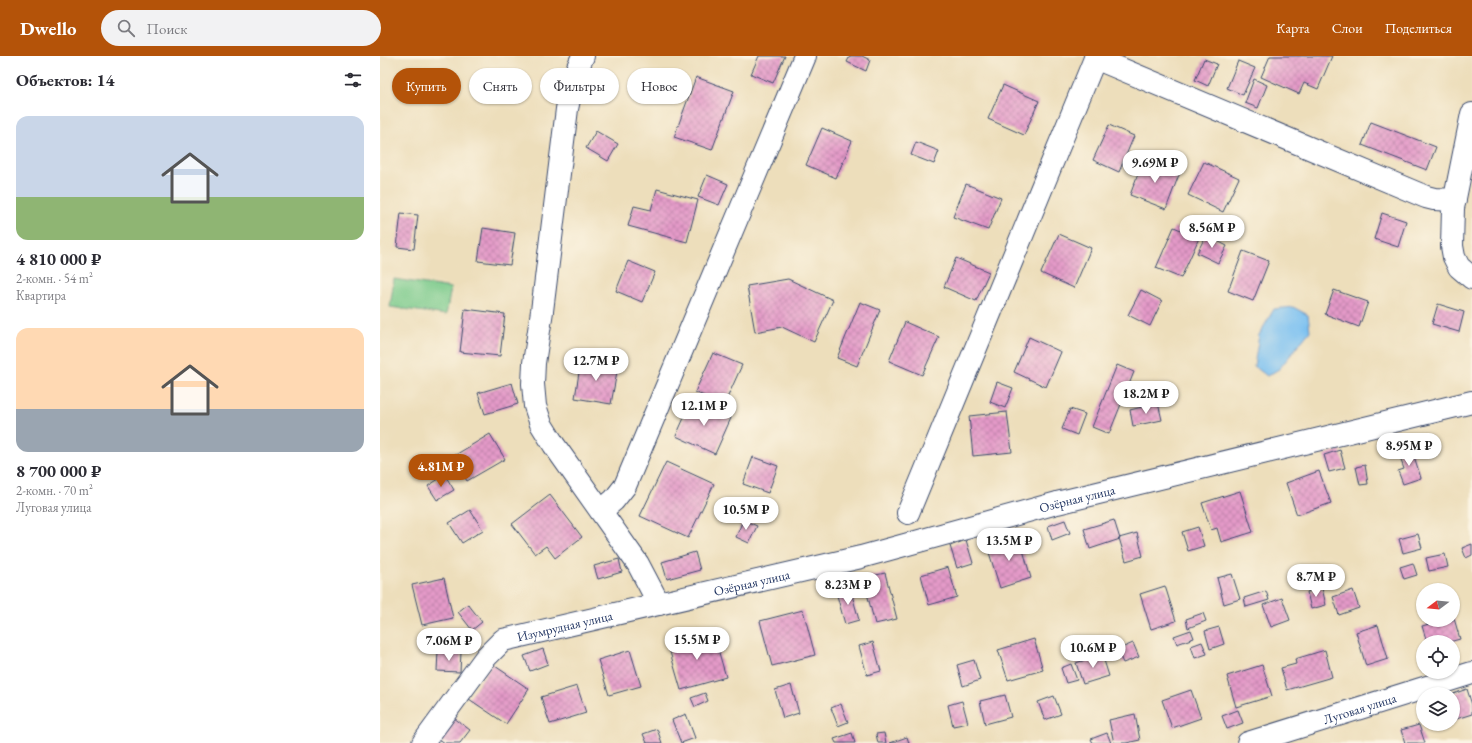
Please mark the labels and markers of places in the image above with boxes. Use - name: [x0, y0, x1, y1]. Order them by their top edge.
- pin: 9.69M ₽: [1118, 150, 1192, 184]
- pin: 8.56M ₽: [1175, 215, 1249, 249]
- pin: 12.7M ₽: [559, 348, 633, 382]
- pin: 18.2M ₽: [1109, 381, 1183, 415]
- pin: 12.1M ₽: [667, 393, 741, 427]
- pin: 8.95M ₽: [1372, 433, 1446, 467]
- pin: 4.81M ₽: [404, 454, 478, 488]
- pin: 10.5M ₽: [709, 497, 783, 531]
- pin: 13.5M ₽: [972, 528, 1046, 562]
- pin: 8.7M ₽: [1283, 564, 1349, 598]
- pin: 8.23M ₽: [811, 572, 885, 606]
- pin: 15.5M ₽: [660, 627, 734, 661]
- pin: 7.06M ₽: [412, 628, 486, 662]
- pin: 10.6M ₽: [1056, 635, 1130, 669]

